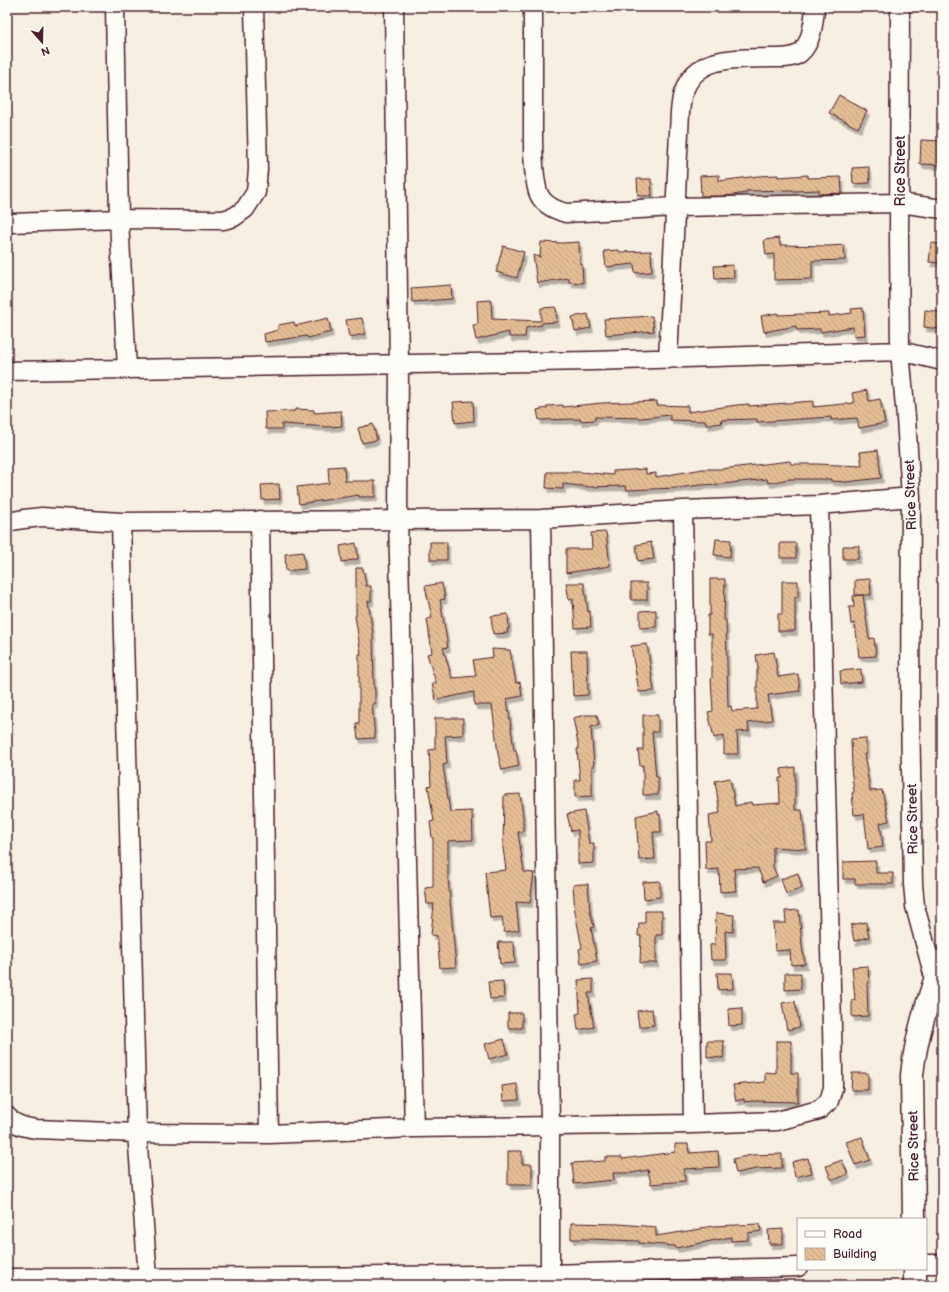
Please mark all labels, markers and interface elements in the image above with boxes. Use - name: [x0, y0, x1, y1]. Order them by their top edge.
- north arrow: [22, 22, 62, 62]
- text: N: [39, 43, 51, 58]
- street label: Rice Street: [892, 135, 909, 206]
- street label: Rice Street: [901, 459, 920, 531]
- street label: Rice Street: [903, 783, 922, 855]
- street label: Rice Street: [904, 1110, 923, 1182]
- legend: [797, 1218, 927, 1270]
- text: Road: [833, 1227, 862, 1242]
- text: Building: [833, 1247, 877, 1262]

